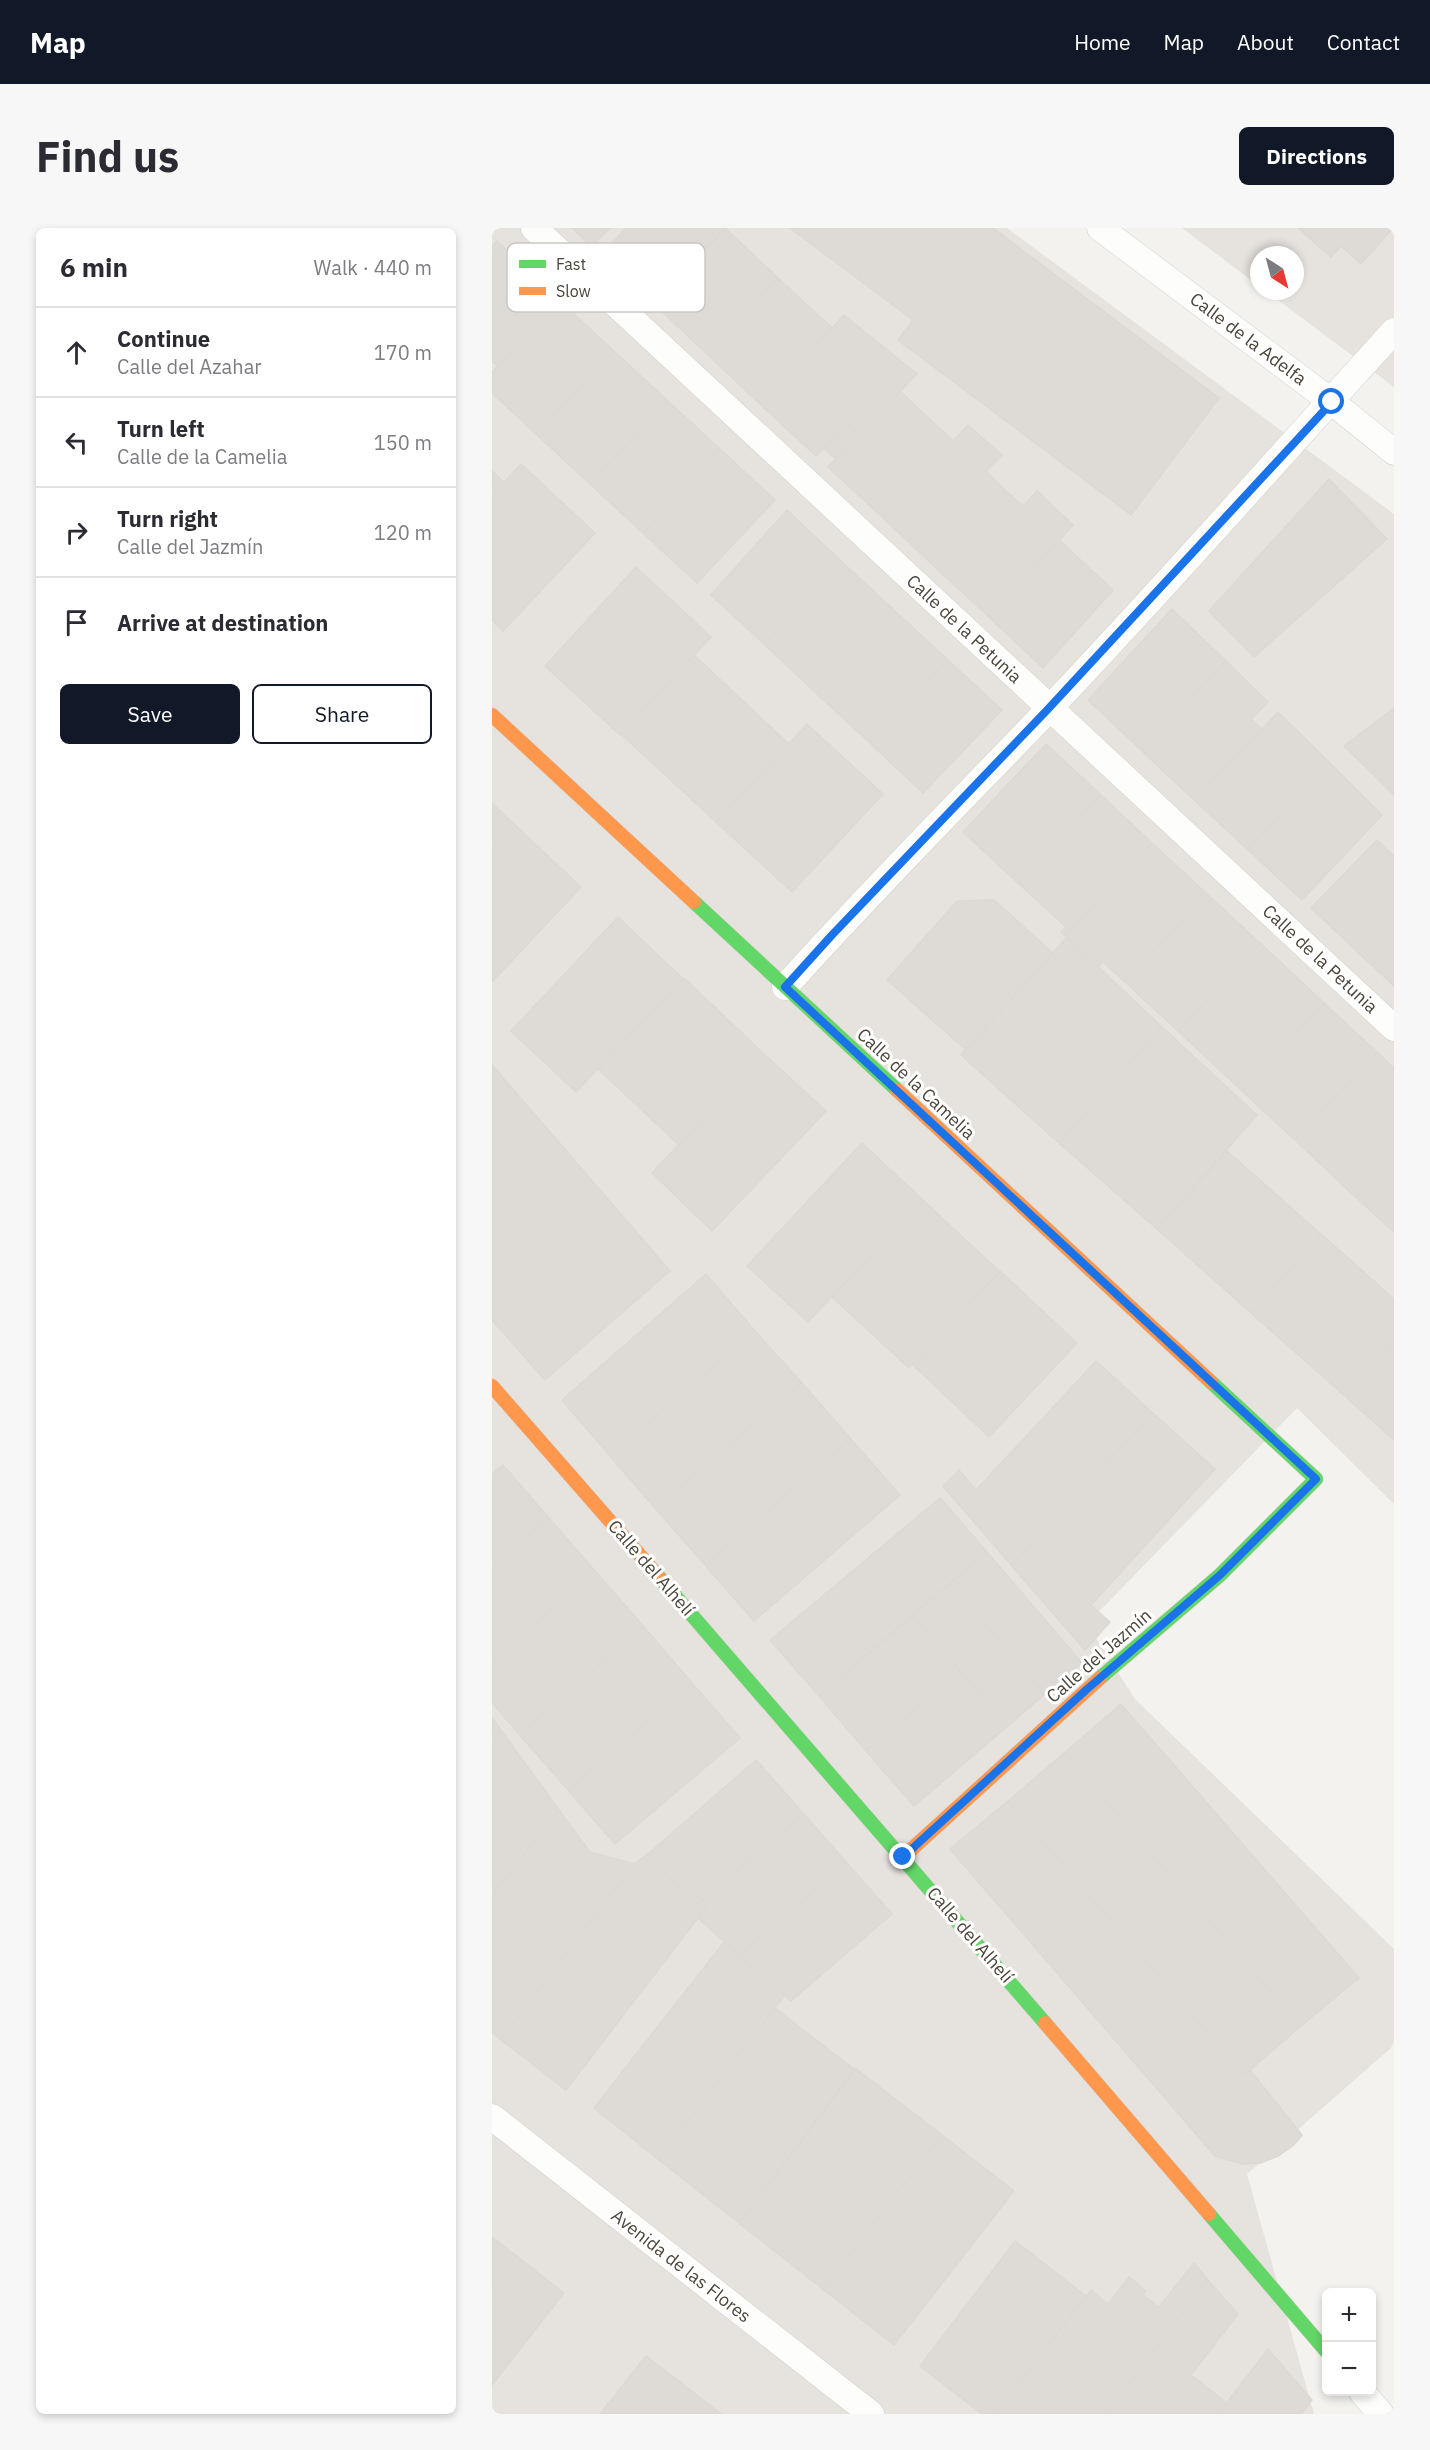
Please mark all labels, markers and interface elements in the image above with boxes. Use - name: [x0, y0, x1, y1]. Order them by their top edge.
- text: Map: [30, 24, 86, 61]
- text: Home: [1074, 28, 1131, 56]
- text: Map: [1164, 28, 1204, 56]
- text: About: [1237, 28, 1294, 56]
- text: Contact: [1327, 28, 1400, 56]
- button: Directions: [1239, 127, 1394, 185]
- text: Find us: [36, 129, 179, 184]
- legend: [507, 243, 705, 312]
- north arrow: [1250, 246, 1304, 300]
- text: 6 min: [60, 250, 128, 284]
- text: Walk · 440 m: [314, 254, 432, 281]
- text: Fast: [556, 254, 586, 274]
- text: Slow: [556, 281, 591, 301]
- street label: Calle de la Adelfa: [1185, 287, 1311, 390]
- text: Continue: [117, 324, 210, 353]
- icon: ahead: [60, 336, 93, 369]
- text: 170 m: [374, 339, 432, 366]
- text: Calle del Azahar: [117, 353, 262, 380]
- route start: [1318, 388, 1344, 414]
- text: Turn left: [117, 414, 205, 443]
- icon: left: [60, 426, 93, 459]
- text: 150 m: [374, 429, 432, 456]
- text: Calle de la Camelia: [117, 443, 287, 470]
- text: Turn right: [117, 504, 218, 533]
- icon: right: [60, 516, 93, 549]
- text: 120 m: [374, 519, 432, 546]
- text: Calle del Jazmín: [117, 533, 263, 560]
- street label: Calle de la Petunia: [902, 569, 1027, 688]
- icon: arrive: [60, 606, 93, 639]
- text: Arrive at destination: [117, 608, 328, 637]
- button: Save: [60, 684, 240, 744]
- button: Share: [252, 684, 432, 744]
- street label: Calle de la Petunia: [1258, 899, 1383, 1018]
- street label: Calle de la Camelia: [852, 1023, 981, 1145]
- street label: Calle del Alhelí: [603, 1515, 700, 1621]
- street label: Calle del Jazmín: [1041, 1604, 1156, 1707]
- route end: [889, 1843, 915, 1869]
- street label: Calle del Alhelí: [922, 1882, 1019, 1988]
- street label: Avenida de las Flores: [607, 2204, 756, 2327]
- map controls: [1322, 2288, 1376, 2396]
- button: +: [1322, 2288, 1376, 2342]
- button: −: [1322, 2342, 1376, 2396]

